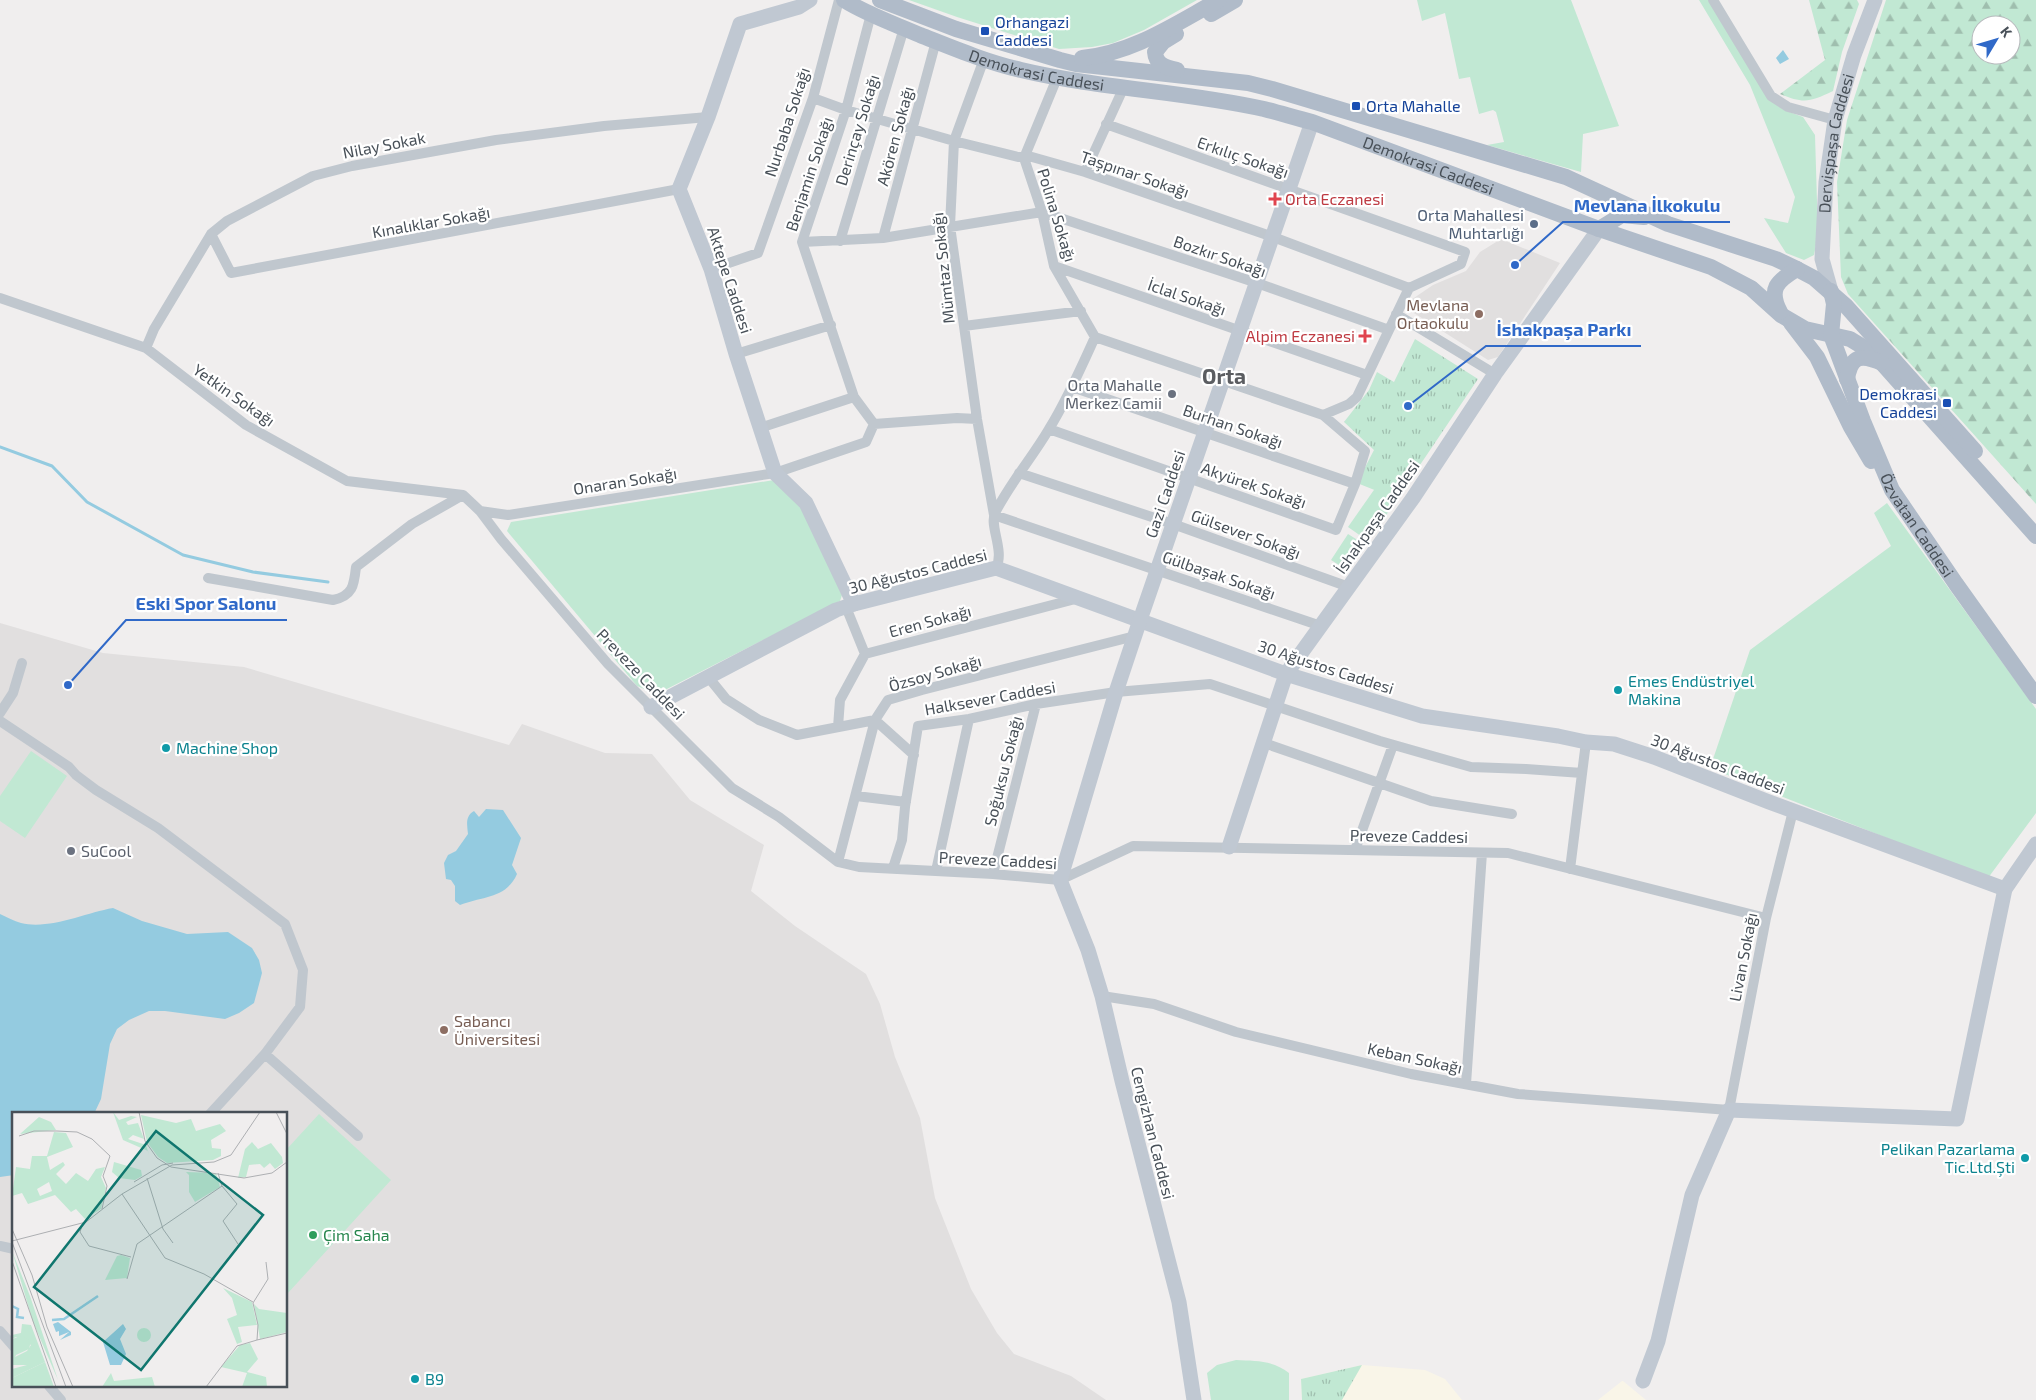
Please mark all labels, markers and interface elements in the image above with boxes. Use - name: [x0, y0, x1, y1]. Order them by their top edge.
- place label: Orhangazi Caddesi: [995, 12, 1069, 49]
- north arrow: [1971, 15, 2021, 65]
- text: K: [1997, 23, 2016, 41]
- marker: Orhangazi Caddesi: [979, 25, 991, 37]
- street label: Demokrasi Caddesi: [966, 45, 1105, 94]
- street label: Nurbaba Sokağı: [760, 65, 813, 179]
- street label: Dervişpaşa Caddesi: [1814, 71, 1857, 214]
- street label: Derinçay Sokağı: [831, 72, 883, 188]
- street label: Akören Sokağı: [872, 84, 917, 188]
- place label: Orta Mahalle: [1366, 96, 1461, 115]
- marker: Orta Mahalle: [1350, 100, 1362, 112]
- street label: Benjamin Sokağı: [781, 114, 837, 234]
- street label: Nilay Sokak: [341, 127, 427, 162]
- street label: Erkılıç Sokağı: [1195, 132, 1291, 182]
- street label: Demokrasi Caddesi: [1360, 132, 1497, 198]
- street label: Taşpınar Sokağı: [1078, 146, 1192, 202]
- street label: Polina Sokağı: [1034, 166, 1081, 264]
- place label: Orta Eczanesi: [1285, 189, 1384, 208]
- callout: Mevlana İlkokulu: [1563, 189, 1730, 222]
- marker: Orta Eczanesi: [1269, 193, 1281, 205]
- text: Mevlana İlkokulu: [1574, 194, 1720, 216]
- street label: Kınalıklar Sokağı: [370, 202, 491, 241]
- place label: Orta Mahallesi Muhtarlığı: [1417, 205, 1524, 242]
- street label: Mümtaz Sokağı: [927, 212, 958, 325]
- marker: Orta Mahallesi Muhtarlığı: [1528, 218, 1540, 230]
- street label: Aktepe Caddesi: [704, 224, 757, 336]
- street label: Bozkır Sokağı: [1171, 231, 1269, 280]
- street label: İclal Sokağı: [1146, 274, 1229, 319]
- place label: Mevlana Ortaokulu: [1397, 295, 1469, 332]
- marker: Mevlana Ortaokulu: [1473, 308, 1485, 320]
- callout: İshakpaşa Parkı: [1486, 313, 1641, 346]
- text: İshakpaşa Parkı: [1497, 318, 1631, 341]
- place label: Alpim Eczanesi: [1246, 326, 1355, 345]
- marker: Alpim Eczanesi: [1359, 330, 1371, 342]
- street label: Yetkin Sokağı: [190, 359, 279, 430]
- district label: Orta: [1202, 363, 1246, 388]
- place label: Orta Mahalle Merkez Camii: [1065, 375, 1162, 412]
- place label: Demokrasi Caddesi: [1859, 384, 1937, 421]
- marker: Orta Mahalle Merkez Camii: [1166, 388, 1178, 400]
- marker: Demokrasi Caddesi: [1941, 397, 1953, 409]
- street label: Burhan Sokağı: [1181, 400, 1286, 451]
- street label: Gazi Caddesi: [1141, 448, 1188, 540]
- street label: İshakpaşa Caddesi: [1330, 456, 1424, 578]
- street label: Akyürek Sokağı: [1199, 458, 1309, 511]
- street label: Onaran Sokağı: [572, 463, 678, 498]
- street label: Özvatan Caddesi: [1877, 470, 1958, 580]
- street label: Gülsever Sokağı: [1189, 505, 1304, 562]
- street label: 30 Ağustos Caddesi: [847, 544, 989, 597]
- street label: Gülbaşak Sokağı: [1160, 546, 1278, 604]
- callout: Eski Spor Salonu: [126, 587, 287, 620]
- text: Eski Spor Salonu: [136, 592, 276, 614]
- street label: Eren Sokağı: [887, 600, 973, 641]
- street label: Preveze Caddesi: [593, 624, 689, 723]
- street label: 30 Ağustos Caddesi: [1256, 636, 1396, 697]
- street label: Özsoy Sokağı: [886, 650, 983, 695]
- place label: Emes Endüstriyel Makina: [1628, 671, 1754, 708]
- street label: Halksever Caddesi: [923, 677, 1057, 718]
- marker: Emes Endüstriyel Makina: [1612, 684, 1624, 696]
- street label: Soğuksu Sokağı: [980, 714, 1025, 828]
- street label: 30 Ağustos Caddesi: [1649, 729, 1788, 798]
- place label: Machine Shop: [176, 738, 278, 757]
- marker: Machine Shop: [160, 742, 172, 754]
- street label: Preveze Caddesi: [1350, 825, 1468, 846]
- place label: SuCool: [81, 841, 131, 860]
- marker: SuCool: [65, 845, 77, 857]
- street label: Preveze Caddesi: [938, 847, 1058, 872]
- street label: Livan Sokağı: [1725, 911, 1760, 1003]
- place label: Sabancı Üniversitesi: [454, 1011, 540, 1048]
- marker: Sabancı Üniversitesi: [438, 1024, 450, 1036]
- street label: Keban Sokağı: [1366, 1038, 1464, 1077]
- street label: Cengizhan Caddesi: [1128, 1065, 1179, 1201]
- inset map: [12, 1112, 288, 1388]
- place label: Pelikan Pazarlama Tic.Ltd.Şti: [1881, 1139, 2015, 1177]
- marker: Pelikan Pazarlama Tic.Ltd.Şti: [2019, 1152, 2031, 1164]
- place label: Çim Saha: [323, 1225, 390, 1245]
- marker: Çim Saha: [307, 1229, 319, 1241]
- place label: B9: [425, 1369, 444, 1388]
- marker: B9: [409, 1373, 421, 1385]

